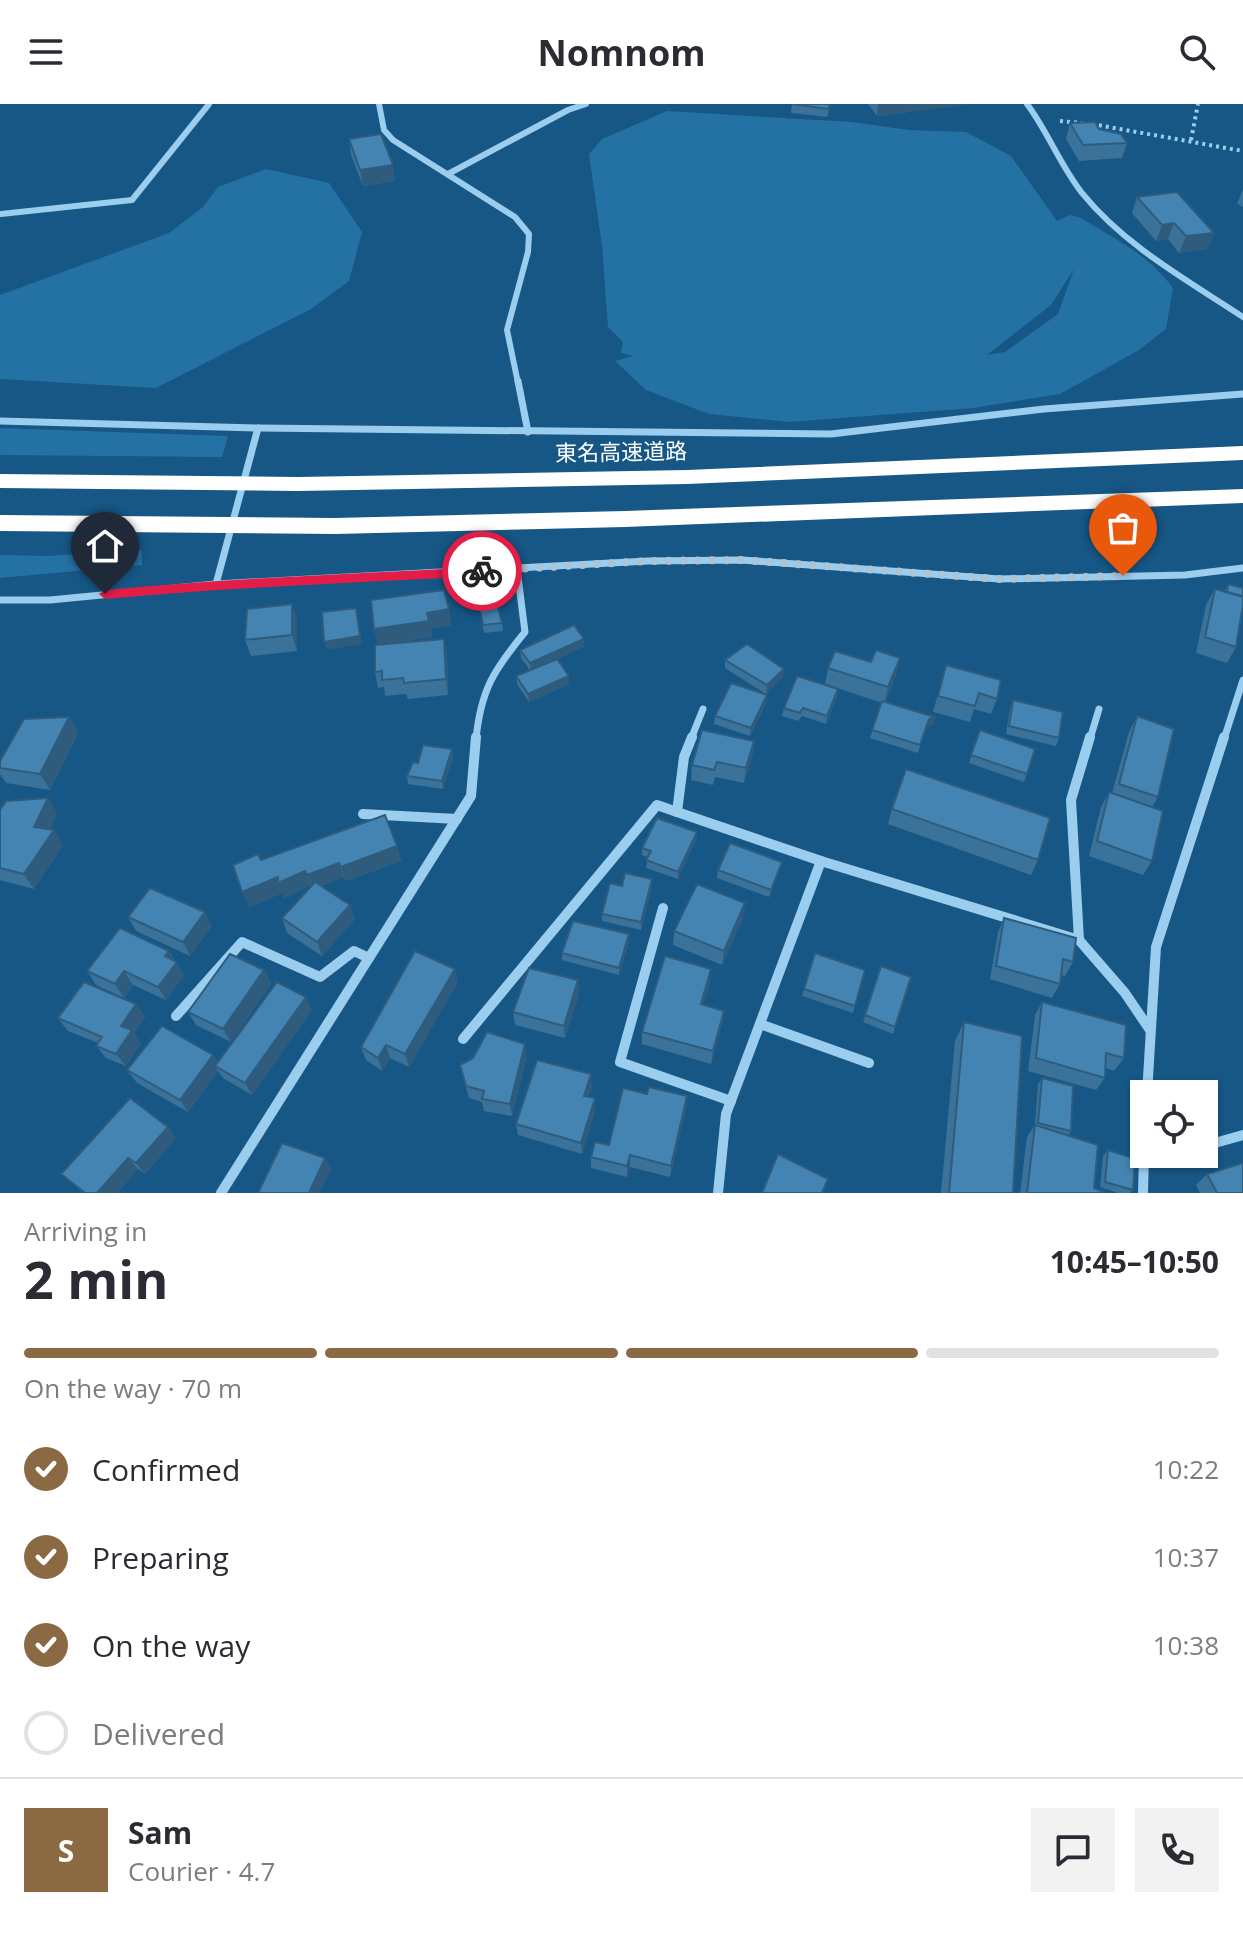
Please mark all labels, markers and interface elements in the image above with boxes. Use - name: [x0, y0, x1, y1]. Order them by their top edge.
- text: Nomnom: [537, 28, 706, 77]
- icon: menu: [24, 30, 68, 74]
- icon: search: [1175, 30, 1219, 74]
- street label: 東名高速道路: [555, 435, 687, 467]
- pin: [1089, 494, 1157, 576]
- icon: bag: [1101, 506, 1145, 550]
- pin: [71, 512, 139, 594]
- icon: home: [83, 524, 127, 568]
- courier: [442, 531, 522, 611]
- icon: bike: [460, 549, 504, 593]
- map controls: [1130, 1080, 1218, 1168]
- button: locate: [1130, 1080, 1218, 1168]
- text: Arriving in: [24, 1213, 147, 1249]
- text: 10:45–10:50: [1050, 1241, 1219, 1282]
- text: 2 min: [24, 1243, 168, 1314]
- text: On the way · 70 m: [24, 1370, 242, 1406]
- icon: check: [24, 1447, 68, 1491]
- text: Confirmed: [92, 1449, 240, 1490]
- text: 10:22: [1153, 1451, 1219, 1487]
- icon: check: [24, 1535, 68, 1579]
- text: Preparing: [92, 1537, 229, 1578]
- text: 10:37: [1153, 1539, 1219, 1575]
- icon: check: [24, 1623, 68, 1667]
- text: On the way: [92, 1625, 250, 1666]
- text: 10:38: [1153, 1627, 1219, 1663]
- text: Delivered: [92, 1713, 225, 1754]
- button: chat: [1031, 1808, 1115, 1892]
- button: phone: [1135, 1808, 1219, 1892]
- text: Sam: [128, 1812, 192, 1853]
- text: S: [58, 1830, 74, 1871]
- text: Courier · 4.7: [128, 1853, 275, 1889]

